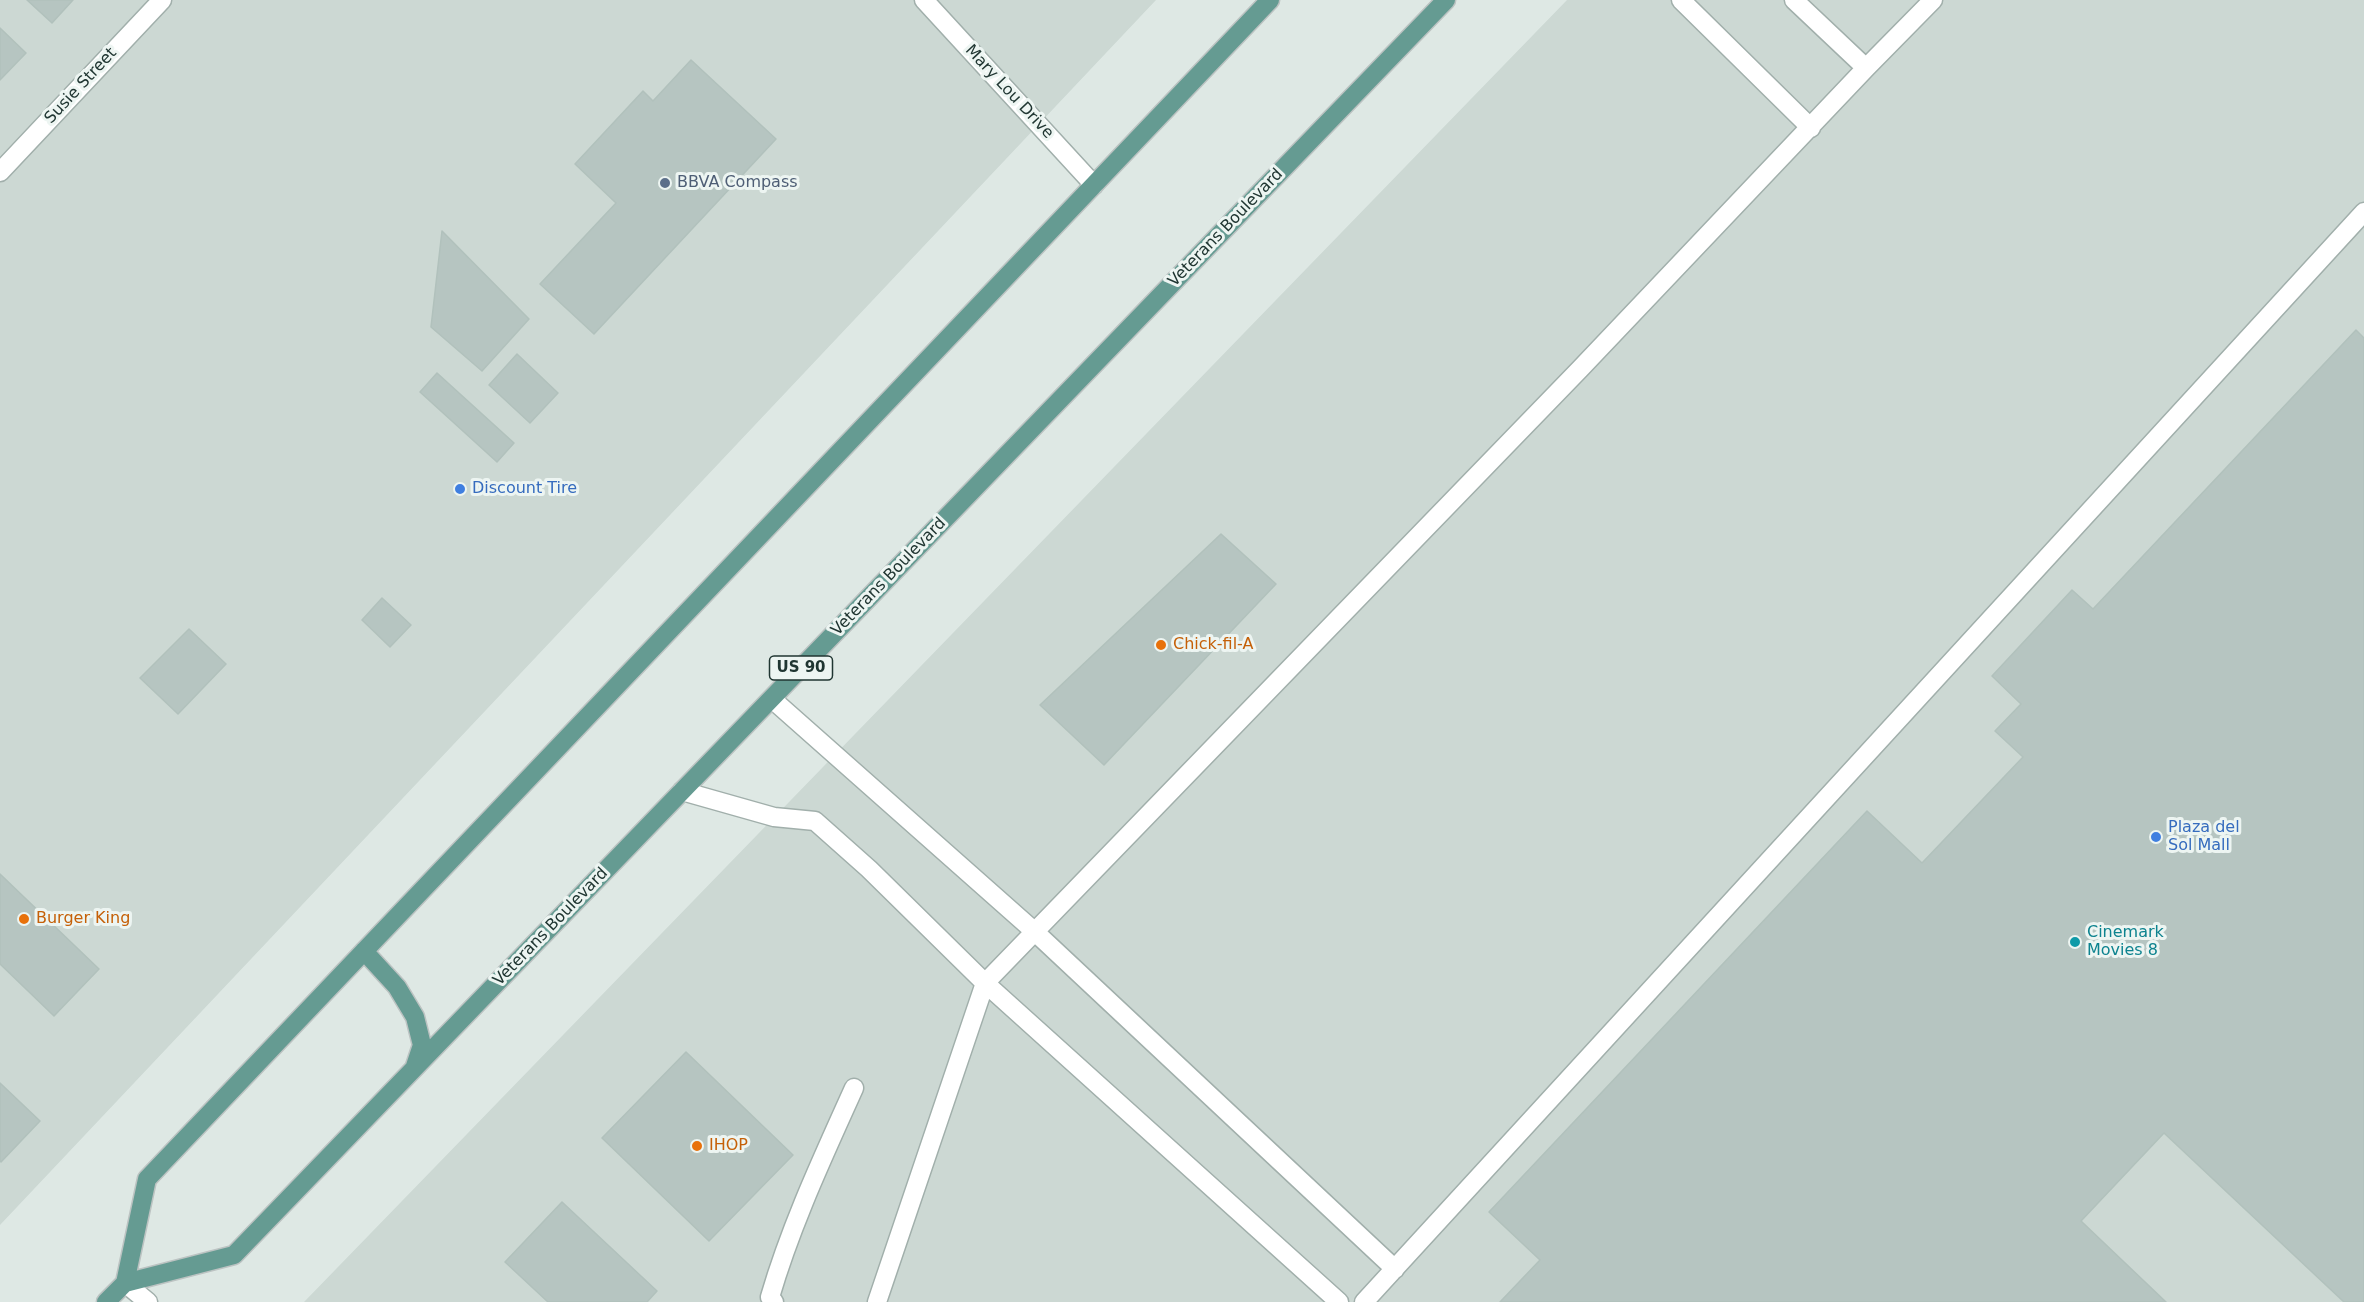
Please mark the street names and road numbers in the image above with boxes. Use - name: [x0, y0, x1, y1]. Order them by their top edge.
- street label: Mary Lou Drive: [961, 41, 1057, 143]
- street label: Susie Street: [41, 44, 121, 128]
- street label: Veterans Boulevard: [1165, 165, 1287, 291]
- street label: Veterans Boulevard: [828, 514, 950, 640]
- road number: US 90: [770, 656, 832, 680]
- street label: Veterans Boulevard: [490, 864, 612, 990]

